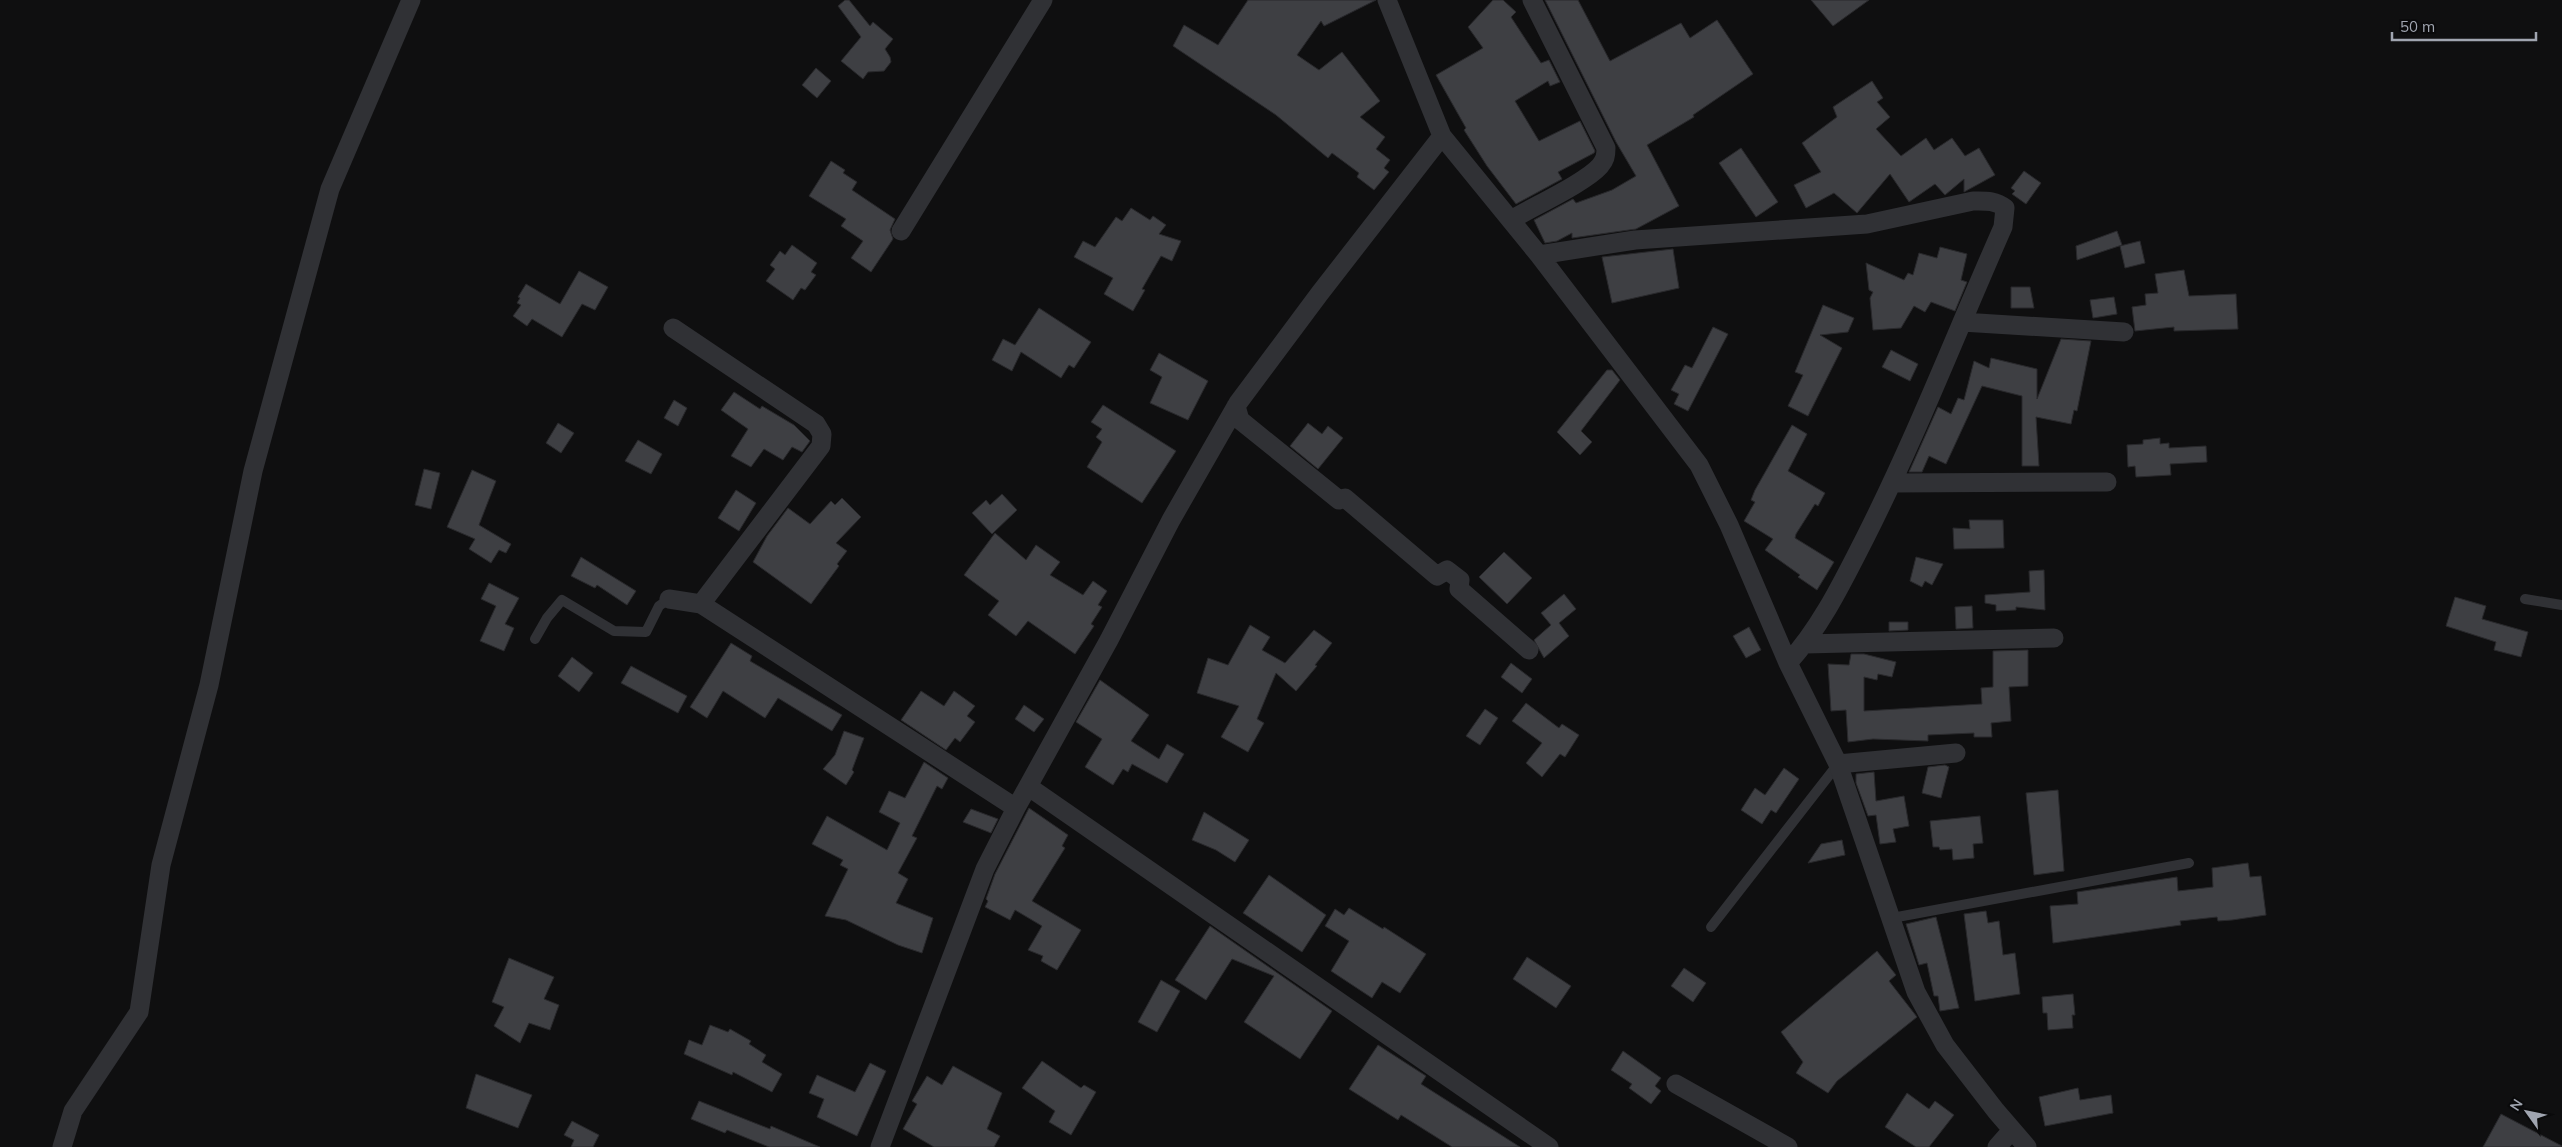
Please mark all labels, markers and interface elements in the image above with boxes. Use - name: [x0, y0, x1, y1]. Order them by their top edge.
- scale bar: [2392, 10, 2536, 42]
- text: 50 m: [2400, 17, 2435, 36]
- north arrow: [2502, 1087, 2552, 1137]
- text: N: [2506, 1096, 2527, 1114]

